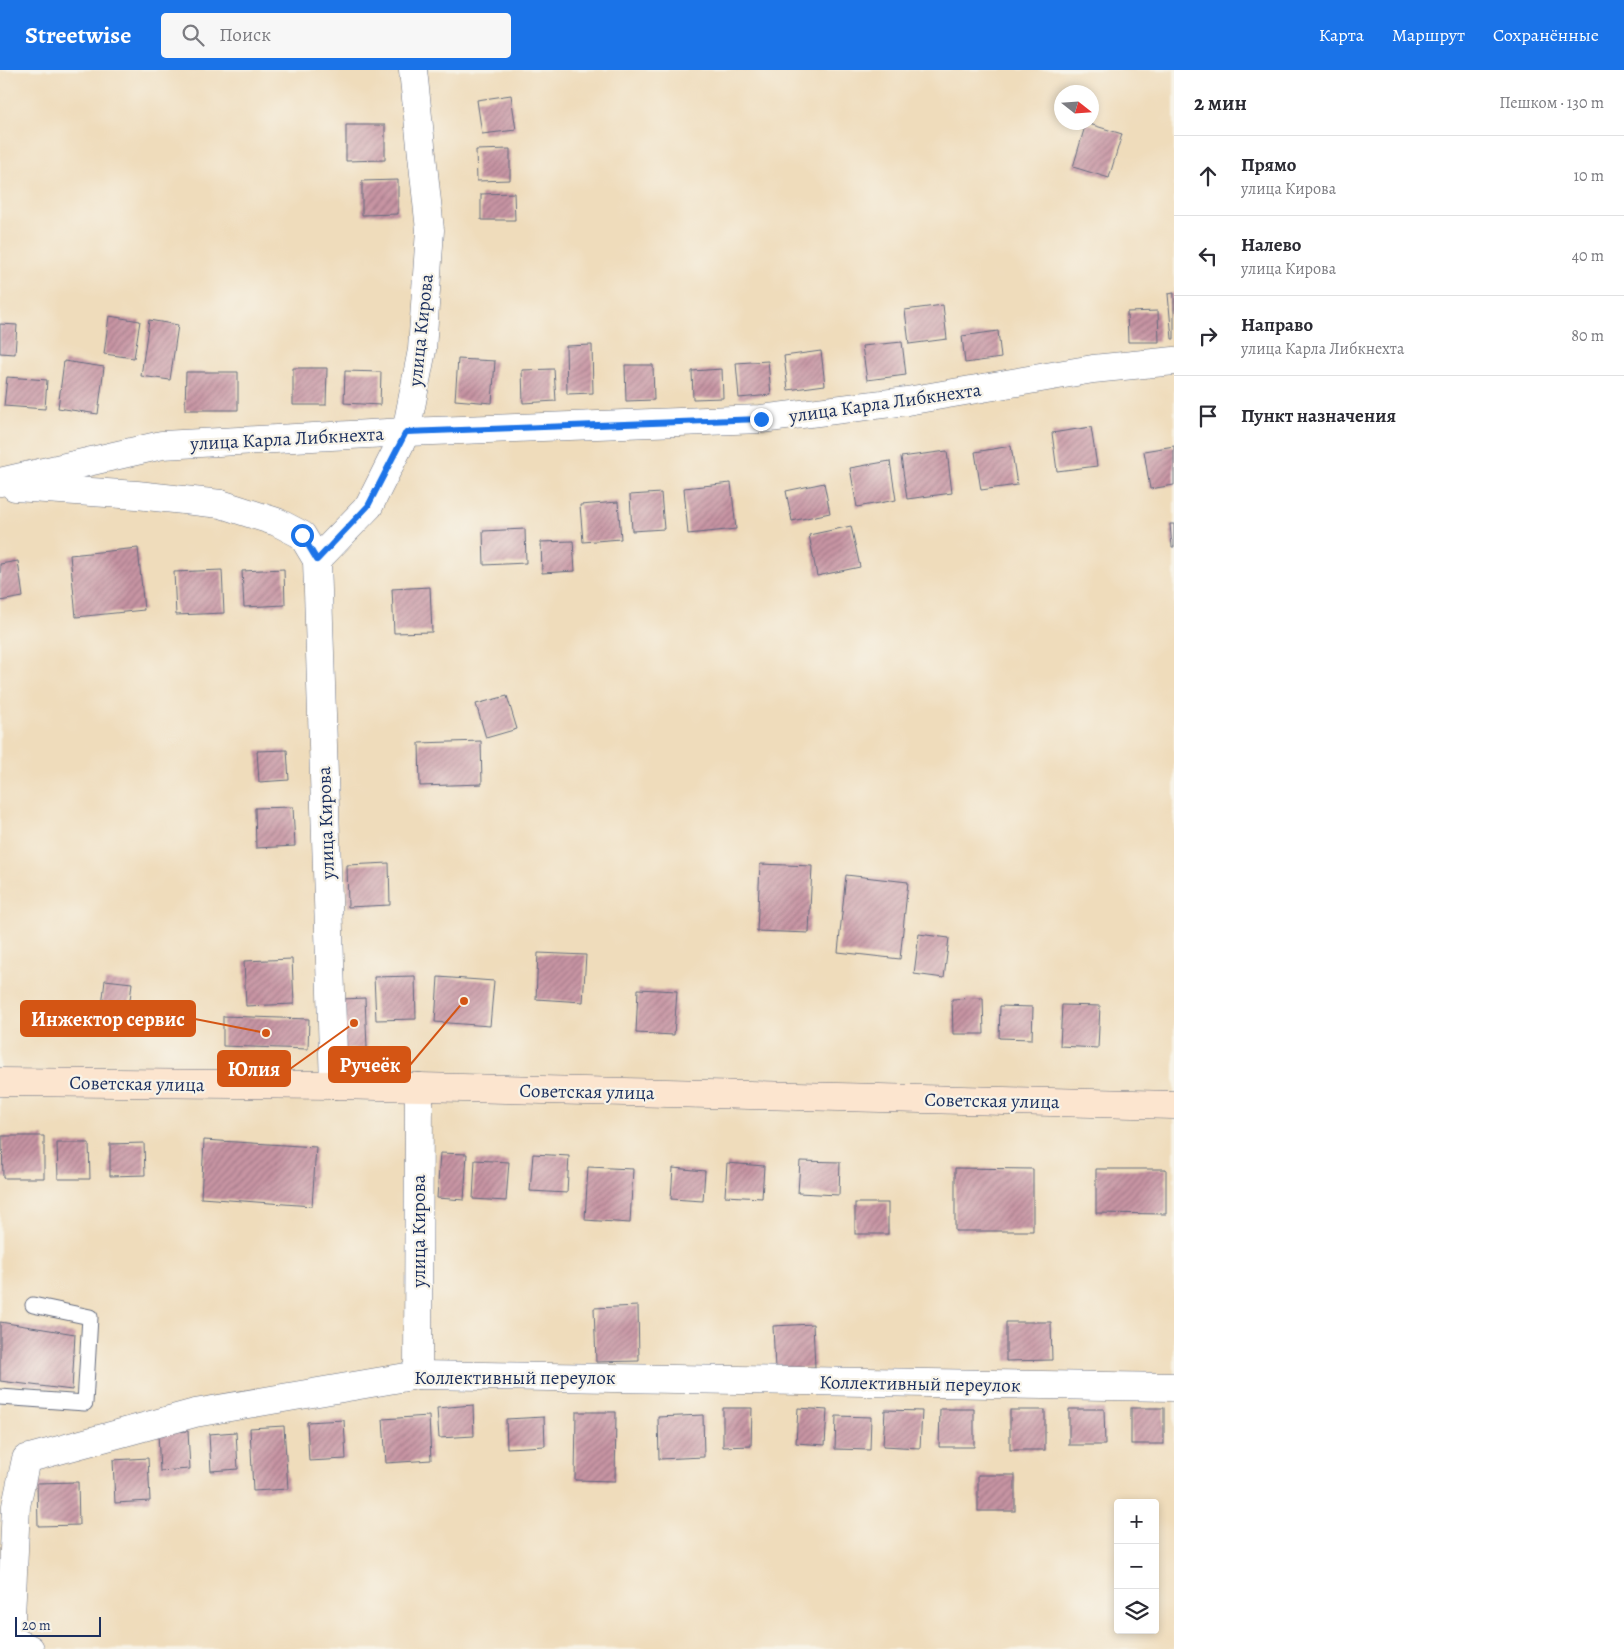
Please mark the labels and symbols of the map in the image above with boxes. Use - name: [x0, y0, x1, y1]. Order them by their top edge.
- north arrow: [1054, 85, 1099, 130]
- street label: улица Кирова: [402, 272, 440, 389]
- street label: улица Карла Либкнехта: [786, 377, 983, 429]
- route end: [750, 408, 773, 431]
- street label: улица Карла Либкнехта: [189, 421, 385, 457]
- route start: [291, 524, 314, 547]
- street label: улица Кирова: [311, 766, 341, 881]
- callout: Инжектор сервис: [21, 1001, 195, 1036]
- text: Инжектор сервис: [31, 1006, 185, 1033]
- callout: Ручеёк: [329, 1047, 410, 1082]
- callout: Юлия: [218, 1051, 290, 1086]
- text: Ручеёк: [340, 1052, 401, 1079]
- text: Юлия: [228, 1056, 280, 1083]
- street label: Советская улица: [69, 1070, 205, 1098]
- street label: Советская улица: [519, 1078, 655, 1106]
- street label: Советская улица: [924, 1087, 1060, 1115]
- street label: улица Кирова: [406, 1174, 432, 1288]
- street label: Коллективный переулок: [414, 1365, 616, 1391]
- street label: Коллективный переулок: [819, 1369, 1021, 1399]
- scale bar: [15, 1614, 101, 1637]

